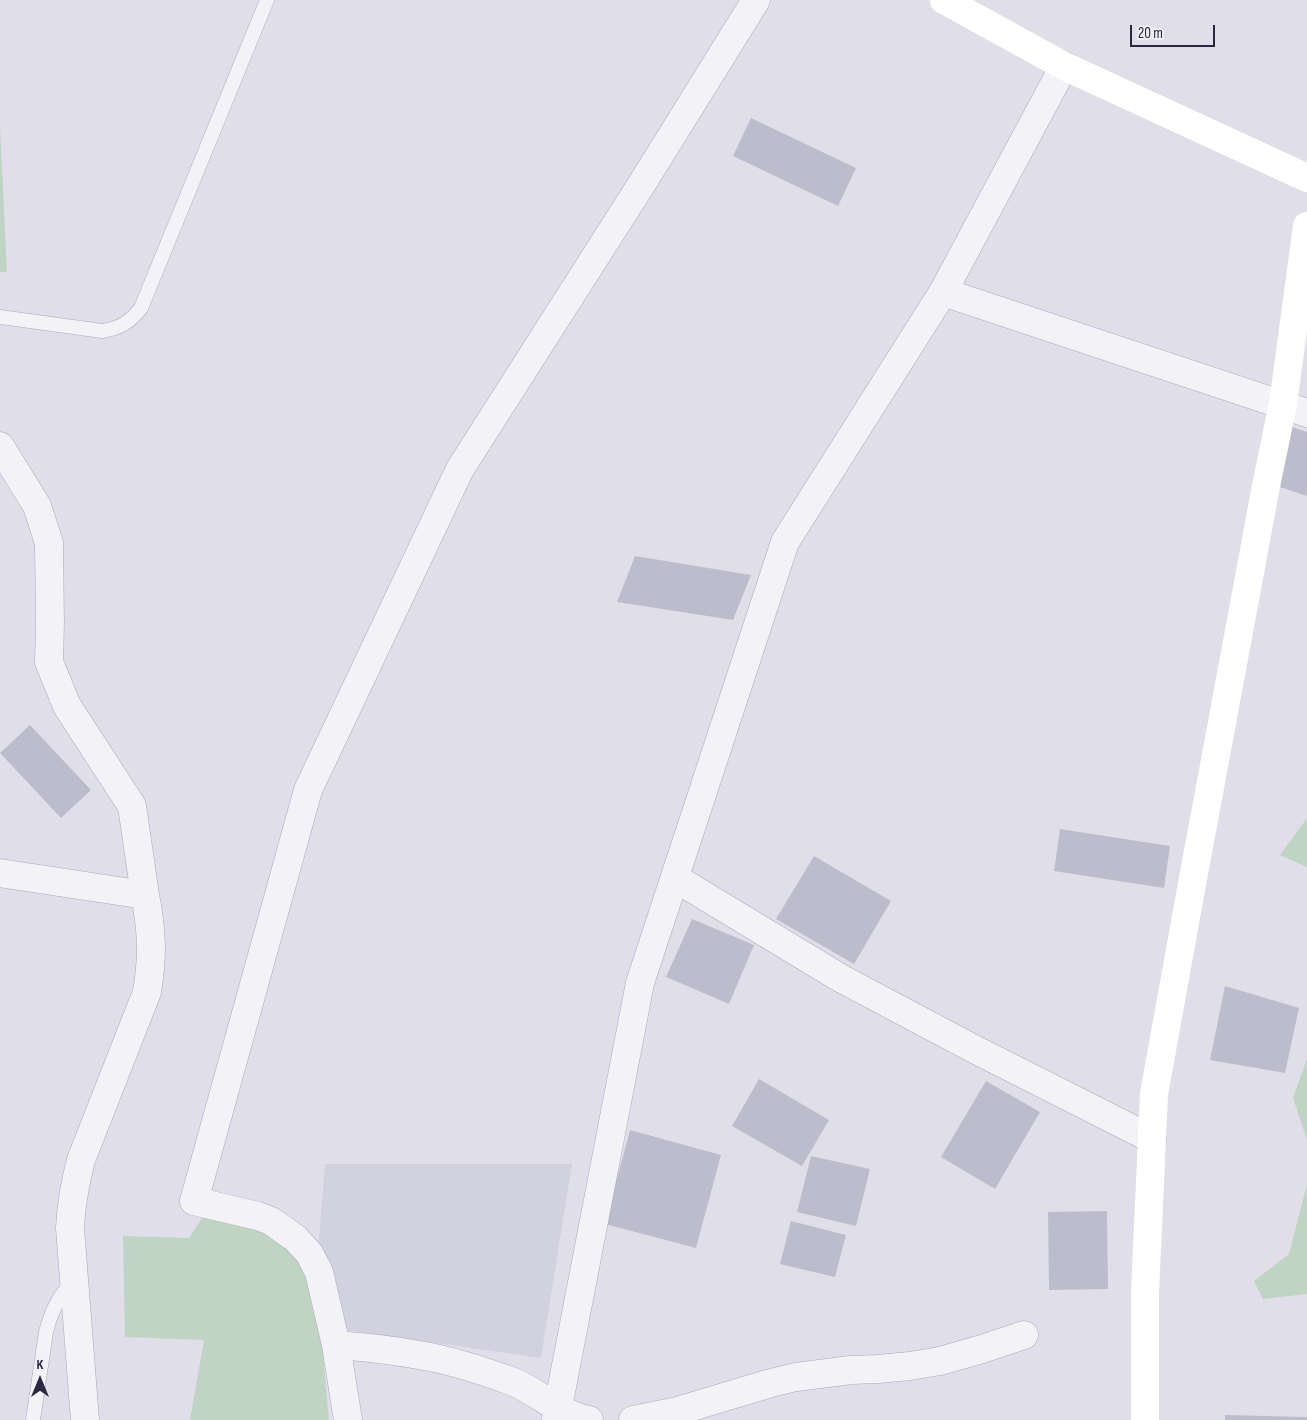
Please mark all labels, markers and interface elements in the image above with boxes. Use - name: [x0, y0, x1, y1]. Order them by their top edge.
- scale bar: [1132, 15, 1217, 47]
- text: 20 m: [1138, 24, 1163, 43]
- north arrow: [15, 1355, 65, 1405]
- text: K: [37, 1356, 43, 1373]

